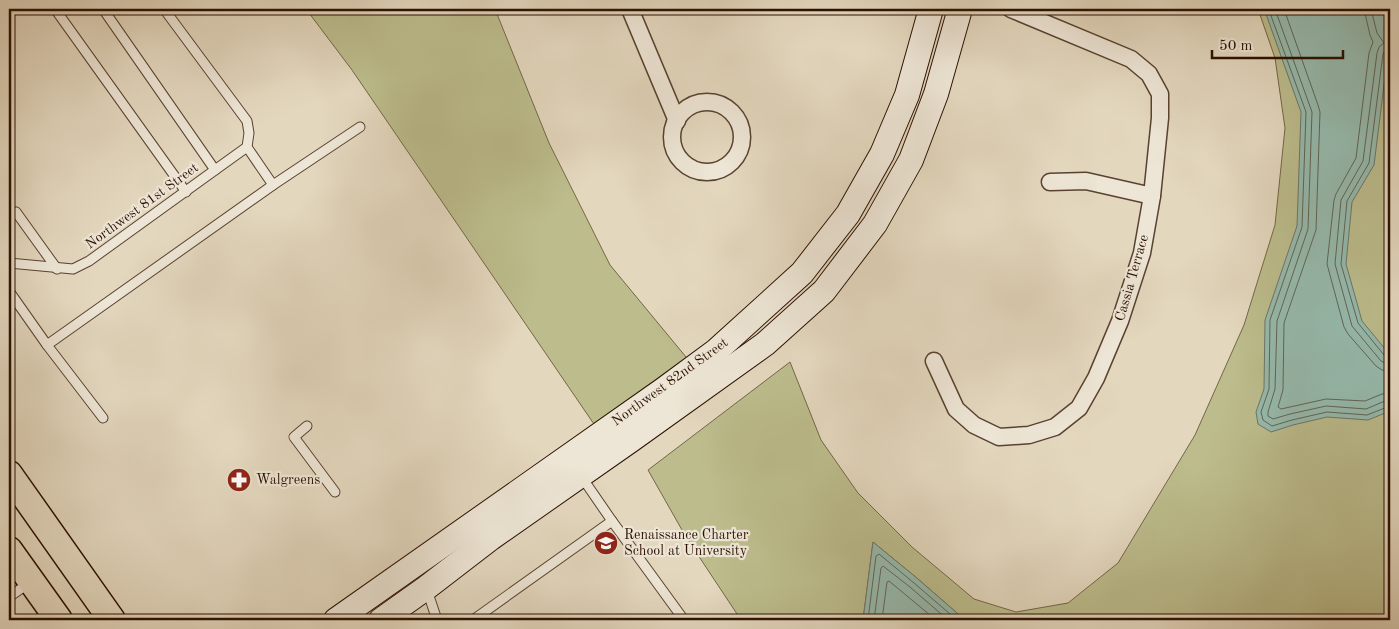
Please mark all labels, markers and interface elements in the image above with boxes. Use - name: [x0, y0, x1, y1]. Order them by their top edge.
- scale bar: [1212, 28, 1343, 60]
- text: 50 m: [1219, 39, 1253, 54]
- street label: Northwest 81st Street: [83, 160, 201, 252]
- street label: Cassia Terrace: [1113, 233, 1151, 323]
- street label: Northwest 82nd Street: [609, 335, 731, 429]
- pharmacy icon: Walgreens: [226, 467, 252, 493]
- place label: Walgreens: [256, 473, 320, 487]
- place label: Renaissance Charter School at University: [624, 528, 749, 558]
- school or university icon: Renaissance Charter School at University: [593, 530, 619, 556]

